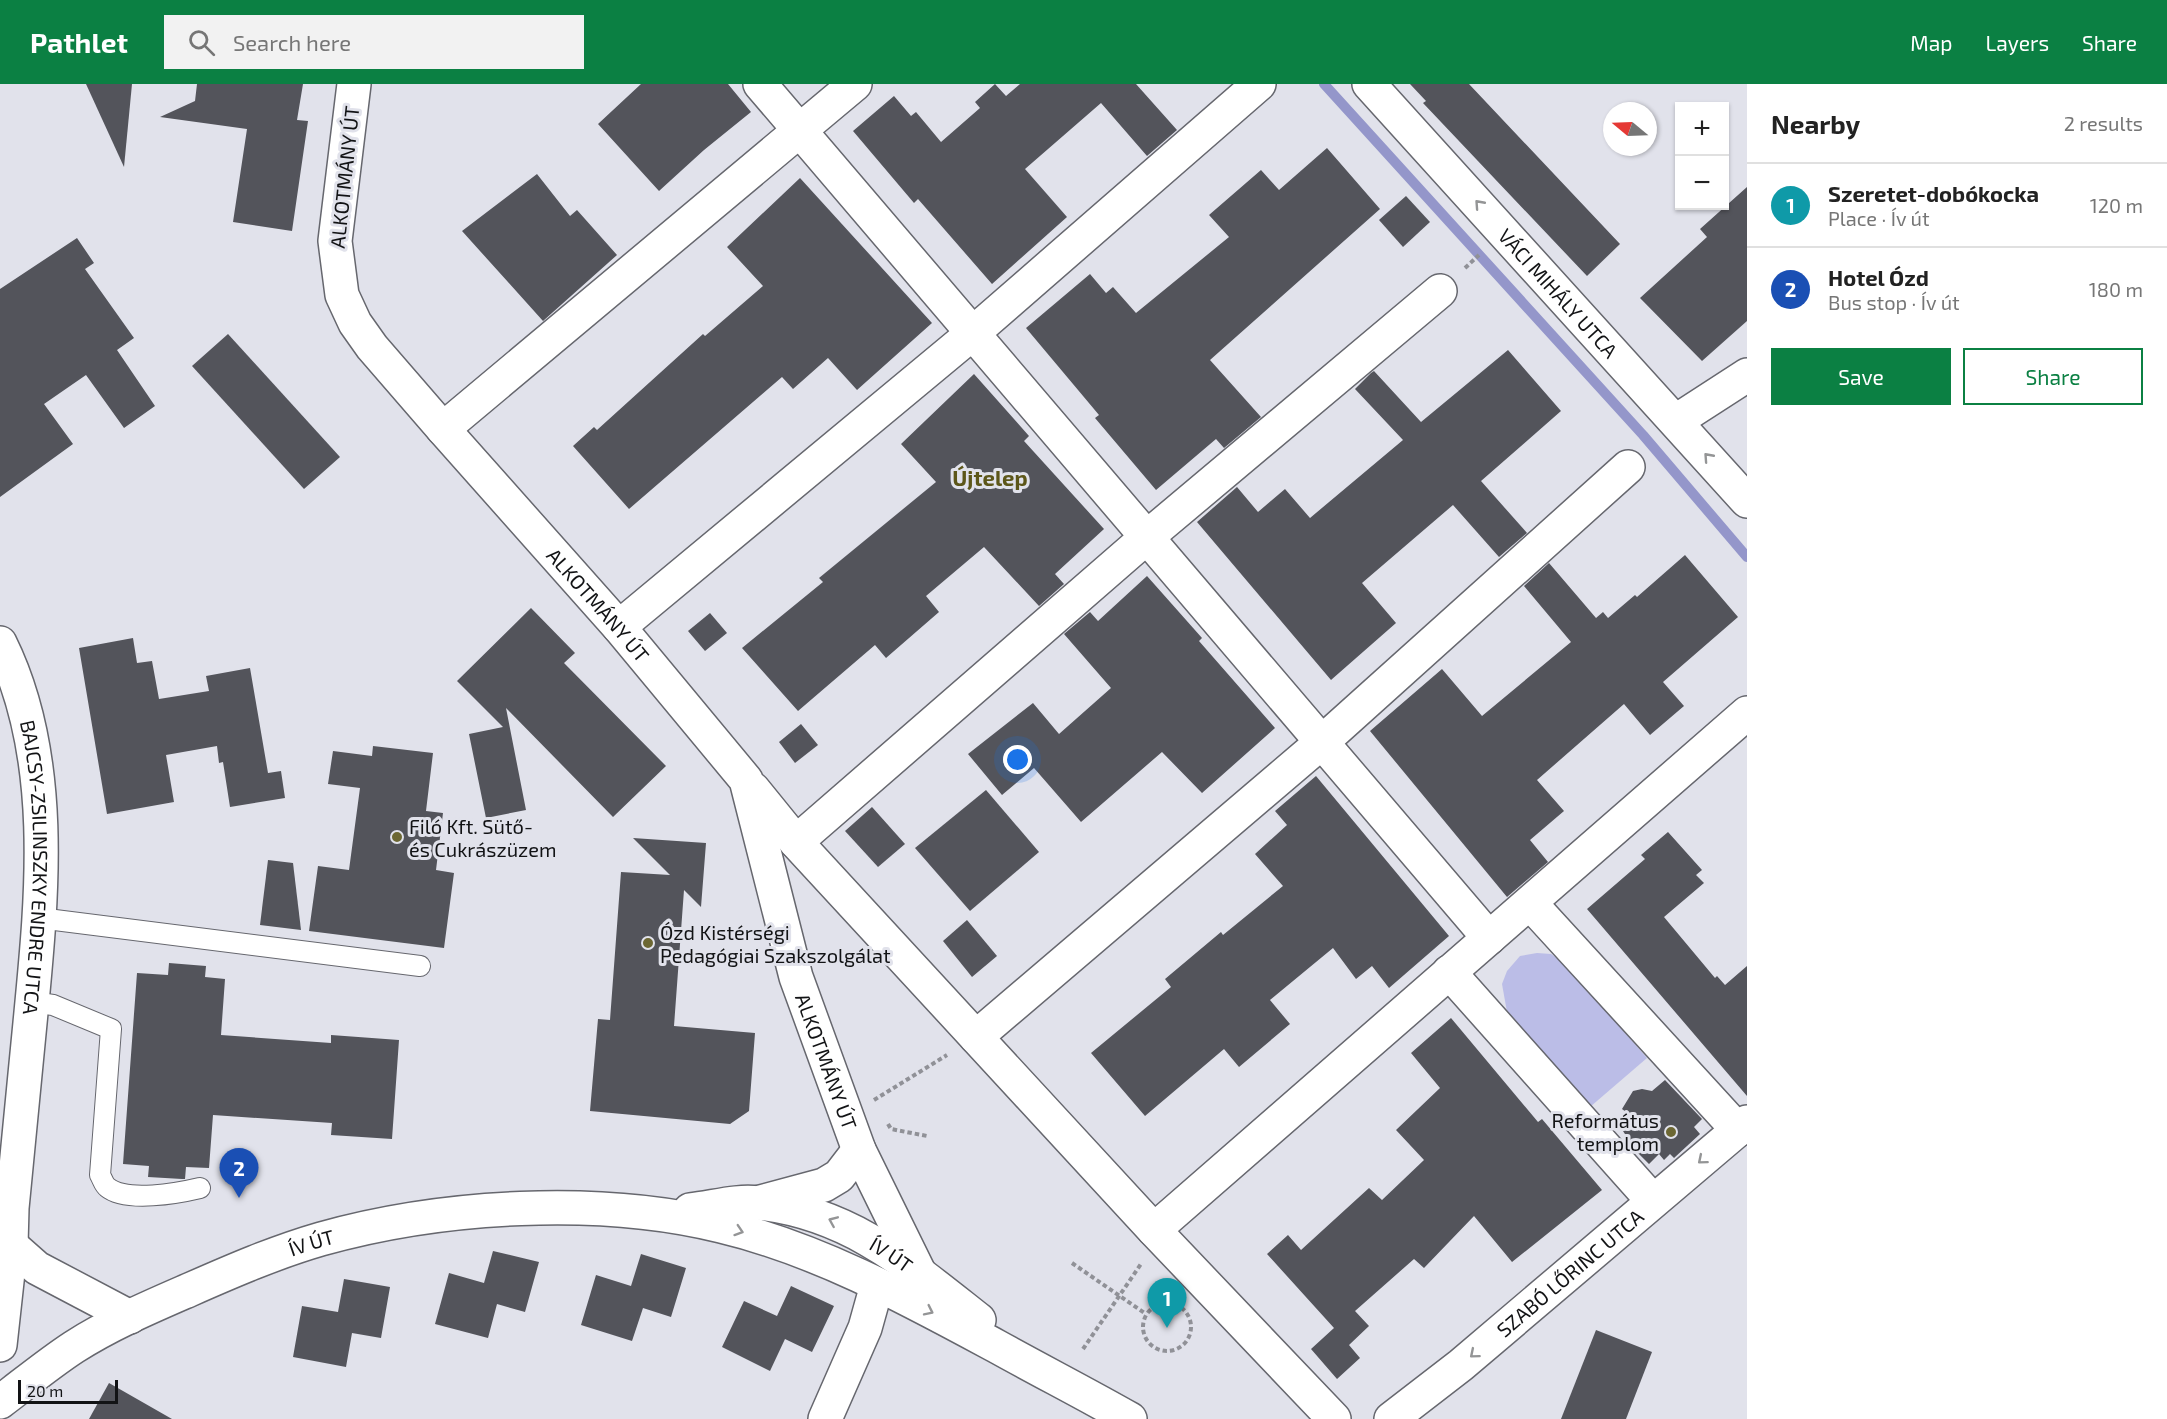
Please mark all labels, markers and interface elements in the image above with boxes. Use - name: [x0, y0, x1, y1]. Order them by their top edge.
- search box: [164, 15, 584, 69]
- text: Pathlet: [30, 25, 128, 59]
- icon: search: [185, 26, 218, 59]
- text: Search here: [233, 29, 351, 55]
- text: Map: [1910, 30, 1952, 55]
- text: Layers: [1985, 30, 2049, 55]
- text: Share: [2082, 30, 2137, 55]
- north arrow: [1603, 102, 1657, 156]
- map controls: [1675, 102, 1729, 210]
- button: +: [1675, 102, 1729, 156]
- street label: ALKOTMÁNY ÚT: [325, 104, 363, 249]
- text: Nearby: [1771, 108, 1860, 139]
- text: 2 results: [2064, 111, 2143, 135]
- button: −: [1675, 156, 1729, 210]
- text: Szeretet-dobókocka: [1828, 180, 2039, 206]
- text: 1: [1786, 193, 1795, 217]
- text: 120 m: [2090, 193, 2143, 217]
- one-way arrow: [1475, 200, 1486, 211]
- text: Place · Ív út: [1828, 206, 1930, 230]
- street label: VÁCI MIHÁLY UTCA: [1494, 223, 1623, 363]
- text: Hotel Ózd: [1828, 264, 1929, 290]
- text: 2: [1785, 277, 1796, 301]
- text: 180 m: [2089, 277, 2143, 301]
- text: Bus stop · Ív út: [1828, 290, 1960, 314]
- button: Save: [1771, 348, 1951, 405]
- button: Share: [1963, 348, 2143, 405]
- one-way arrow: [1704, 453, 1715, 464]
- district label: Újtelep: [952, 464, 1028, 490]
- street label: ALKOTMÁNY ÚT: [542, 543, 655, 667]
- street label: BAJCSY-ZSILINSZKY ENDRE UTCA: [16, 718, 53, 1016]
- your location: [1003, 745, 1032, 774]
- place label: Filó Kft. Sütő- és Cukrászüzem: [409, 814, 557, 861]
- marker: Filó Kft. Sütő- és Cukrászüzem: [390, 830, 404, 844]
- place label: Ózd Kistérségi Pedagógiai Szakszolgálat: [660, 920, 891, 967]
- marker: Ózd Kistérségi Pedagógiai Szakszolgálat: [641, 936, 655, 950]
- street label: ALKOTMÁNY ÚT: [791, 990, 863, 1133]
- place label: Református templom: [1552, 1108, 1659, 1155]
- marker: Református templom: [1664, 1125, 1678, 1139]
- pin: 2: [220, 1148, 258, 1198]
- one-way arrow: [1698, 1153, 1709, 1164]
- street label: SZABÓ LŐRINC UTCA: [1491, 1203, 1648, 1342]
- one-way arrow: [828, 1216, 839, 1228]
- street label: ÍV ÚT: [285, 1224, 337, 1261]
- one-way arrow: [733, 1224, 744, 1236]
- street label: ÍV ÚT: [866, 1231, 918, 1277]
- pin: 1: [1148, 1278, 1186, 1328]
- one-way arrow: [923, 1303, 934, 1315]
- one-way arrow: [1470, 1347, 1481, 1358]
- scale bar: [18, 1377, 118, 1404]
- text: 20 m: [27, 1381, 63, 1400]

